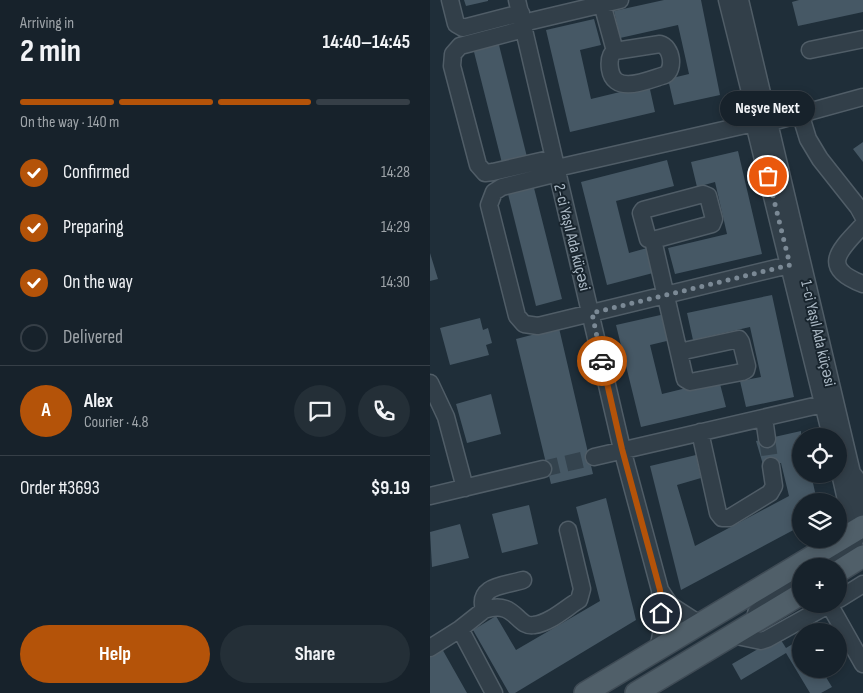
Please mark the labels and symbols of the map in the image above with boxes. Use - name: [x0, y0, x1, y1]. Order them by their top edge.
- callout: Neşve Next: [720, 91, 816, 126]
- pin: [747, 155, 789, 197]
- street label: 2-ci Yaşıl Ada küçəsi: [549, 182, 594, 293]
- street label: 1-ci Yaşıl Ada küçəsi: [796, 278, 839, 388]
- courier: [577, 336, 627, 386]
- pin: [640, 592, 682, 634]

